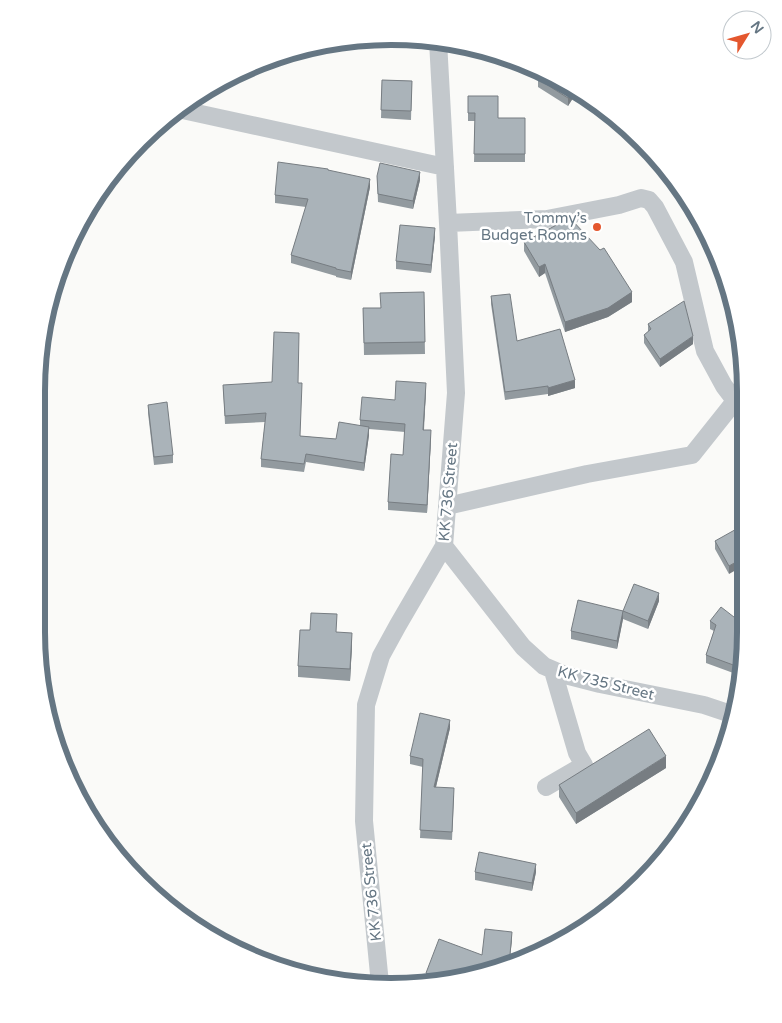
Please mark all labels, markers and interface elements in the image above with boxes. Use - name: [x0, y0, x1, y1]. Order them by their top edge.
- north arrow: [722, 10, 772, 60]
- text: N: [747, 18, 767, 37]
- place label: Tommy’s Budget Rooms: [481, 209, 587, 244]
- marker: Tommy’s Budget Rooms: [591, 221, 603, 233]
- street label: KK 736 Street: [435, 442, 461, 542]
- street label: KK 735 Street: [556, 662, 656, 704]
- street label: KK 736 Street: [357, 842, 385, 942]

